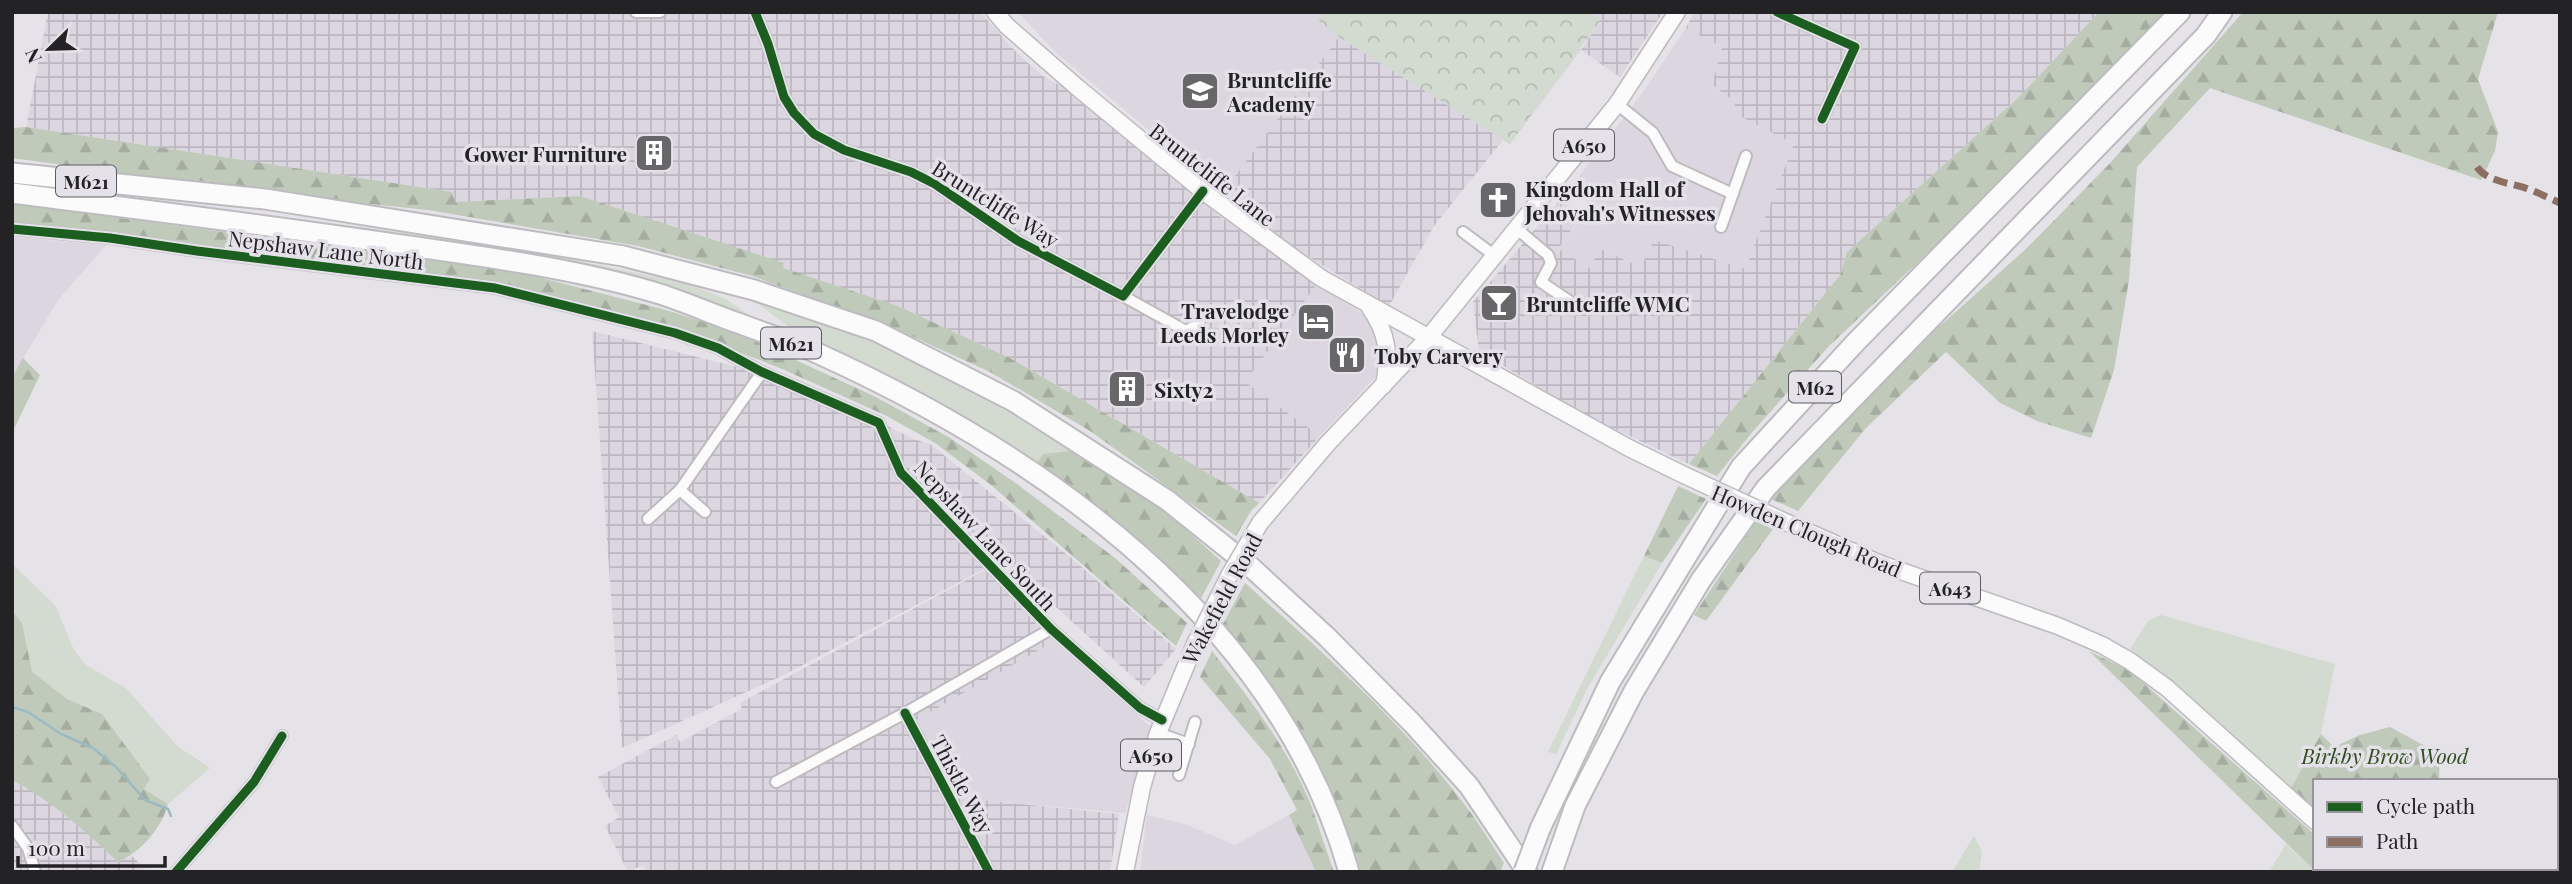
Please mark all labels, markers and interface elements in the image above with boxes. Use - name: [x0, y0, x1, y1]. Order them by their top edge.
- north arrow: [14, 14, 84, 84]
- text: N: [18, 44, 47, 67]
- place label: Bruntcliffe Academy: [1226, 65, 1332, 117]
- school or university icon: Bruntcliffe Academy: [1179, 70, 1221, 112]
- street label: Bruntcliffe Lane: [1144, 116, 1282, 232]
- road number: A650: [1554, 130, 1614, 160]
- building icon: Gower Furniture: [633, 132, 675, 174]
- place label: Gower Furniture: [464, 139, 627, 167]
- street label: Bruntcliffe Way: [927, 153, 1065, 253]
- road number: M621: [56, 166, 116, 196]
- place label: Kingdom Hall of Jehovah's Witnesses: [1524, 174, 1716, 226]
- church icon: Kingdom Hall of Jehovah's Witnesses: [1477, 179, 1519, 221]
- street label: Nepshaw Lane North: [227, 223, 426, 275]
- bar icon: Bruntcliffe WMC: [1478, 282, 1520, 324]
- place label: Bruntcliffe WMC: [1526, 289, 1689, 317]
- place label: Travelodge Leeds Morley: [1160, 296, 1289, 348]
- hotel icon: Travelodge Leeds Morley: [1295, 301, 1337, 343]
- road number: M621: [761, 328, 821, 358]
- restaurant icon: Toby Carvery: [1326, 334, 1368, 376]
- place label: Toby Carvery: [1374, 341, 1503, 369]
- building icon: Sixty2: [1106, 368, 1148, 410]
- road number: M62: [1789, 372, 1841, 402]
- place label: Sixty2: [1154, 375, 1213, 403]
- street label: Nepshaw Lane South: [909, 454, 1064, 617]
- street label: Howden Clough Road: [1708, 477, 1906, 583]
- street label: Wakefield Road: [1174, 528, 1267, 669]
- road number: A643: [1920, 572, 1980, 604]
- street label: Thistle Way: [925, 730, 1001, 839]
- road number: A650: [1121, 740, 1181, 770]
- park label: Birkby Brow Wood: [2301, 741, 2469, 769]
- legend: [2313, 779, 2558, 870]
- text: Cycle path: [2376, 791, 2476, 819]
- scale bar: [18, 824, 164, 868]
- text: Path: [2376, 826, 2419, 854]
- text: 100 m: [28, 833, 85, 861]

